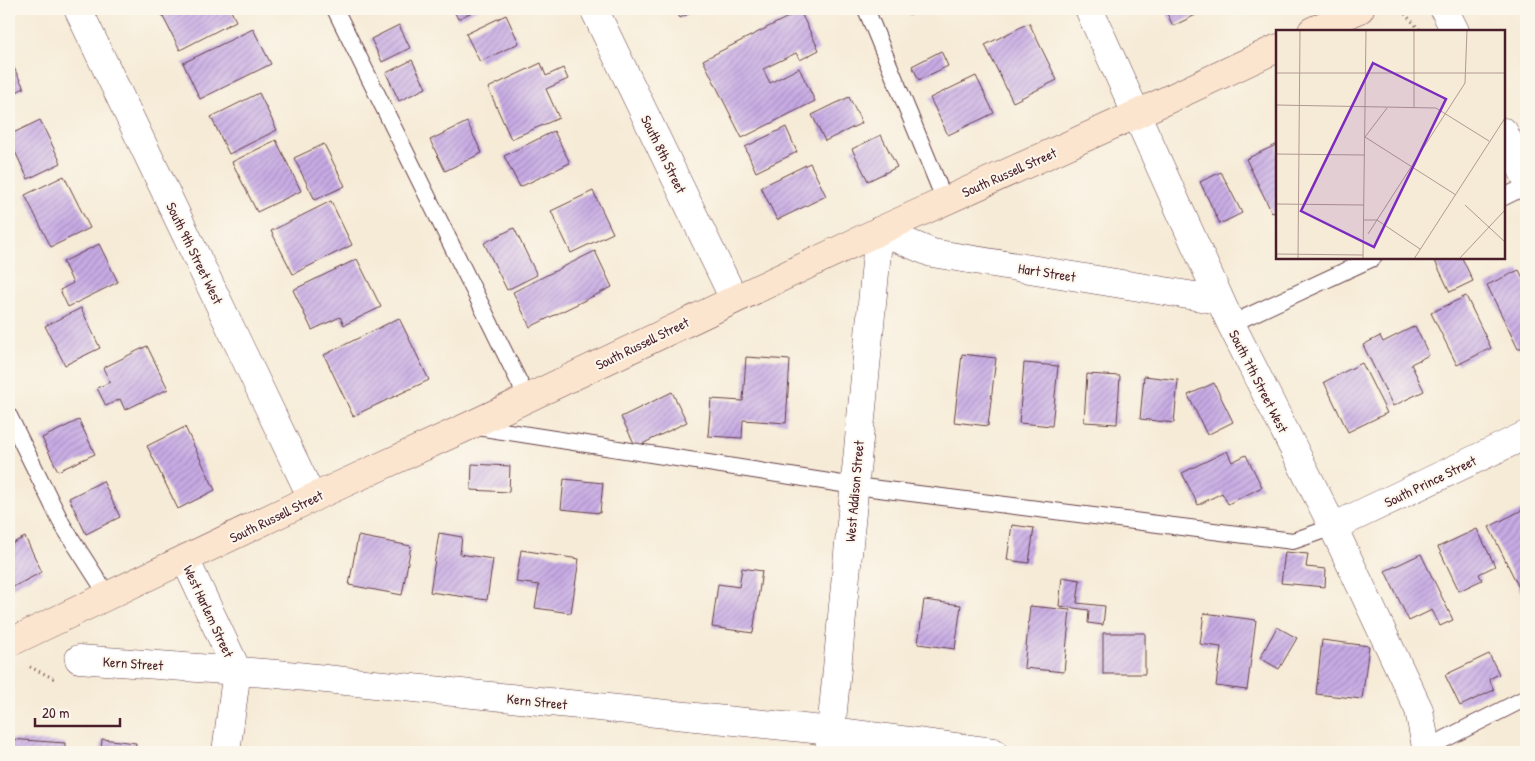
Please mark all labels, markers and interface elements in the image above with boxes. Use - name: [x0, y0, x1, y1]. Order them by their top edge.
- inset map: [1276, 30, 1505, 259]
- street label: South 8th Street: [637, 112, 691, 196]
- street label: South Russell Street: [959, 143, 1059, 201]
- street label: South 9th Street West: [162, 199, 228, 307]
- street label: Hart Street: [1017, 258, 1077, 286]
- street label: South Russell Street: [592, 312, 692, 374]
- street label: South 7th Street West: [1225, 326, 1293, 436]
- street label: West Addison Street: [840, 439, 868, 542]
- street label: South Prince Street: [1381, 450, 1479, 511]
- street label: South Russell Street: [226, 485, 326, 547]
- street label: West Harlem Street: [179, 562, 239, 660]
- street label: Kern Street: [102, 651, 164, 675]
- street label: Kern Street: [506, 688, 568, 714]
- scale bar: [35, 696, 120, 728]
- text: 20 m: [42, 702, 69, 723]

